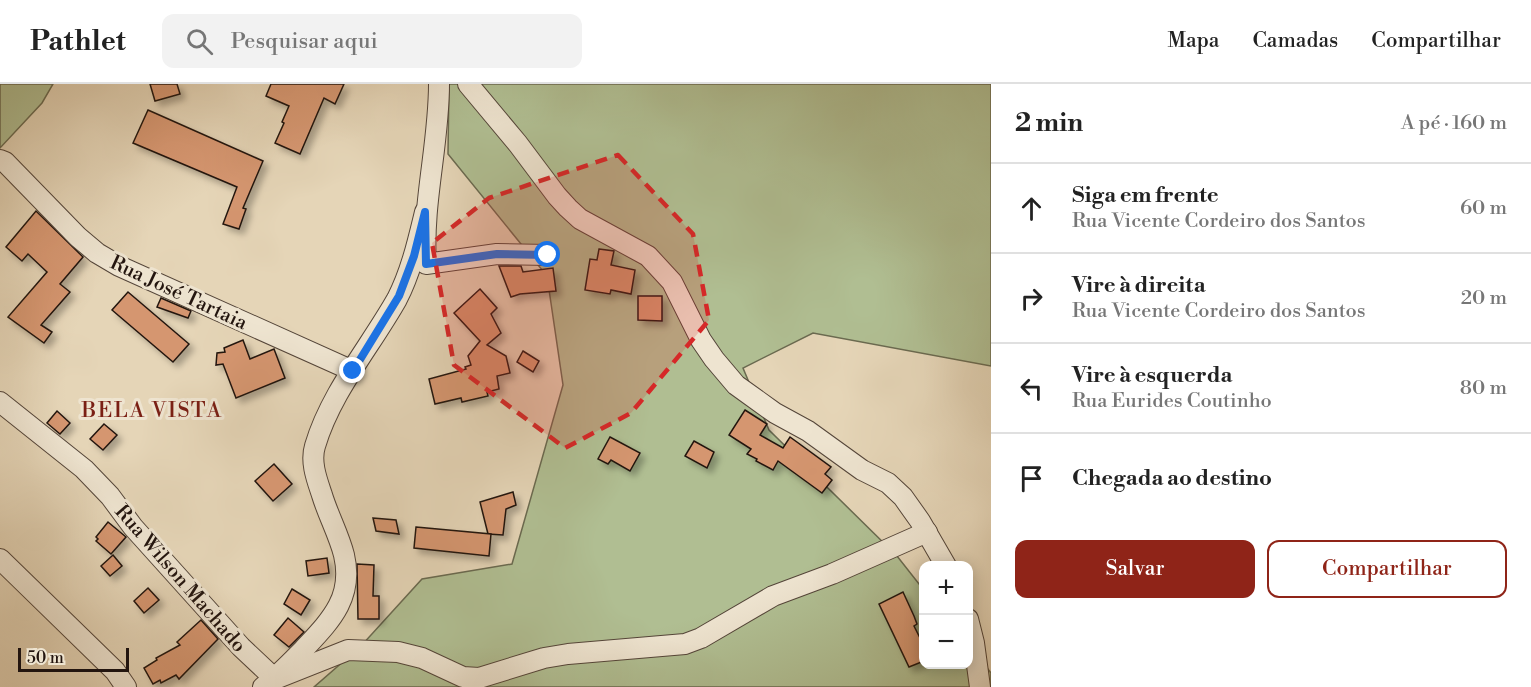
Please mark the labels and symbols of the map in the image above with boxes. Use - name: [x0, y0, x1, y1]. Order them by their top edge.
- route start: [534, 241, 560, 267]
- street label: Rua José Tartaia: [106, 251, 252, 336]
- route end: [339, 357, 365, 383]
- district label: BELA VISTA: [80, 398, 223, 424]
- street label: Rua Wilson Machado: [109, 500, 251, 658]
- scale bar: [18, 645, 129, 672]

